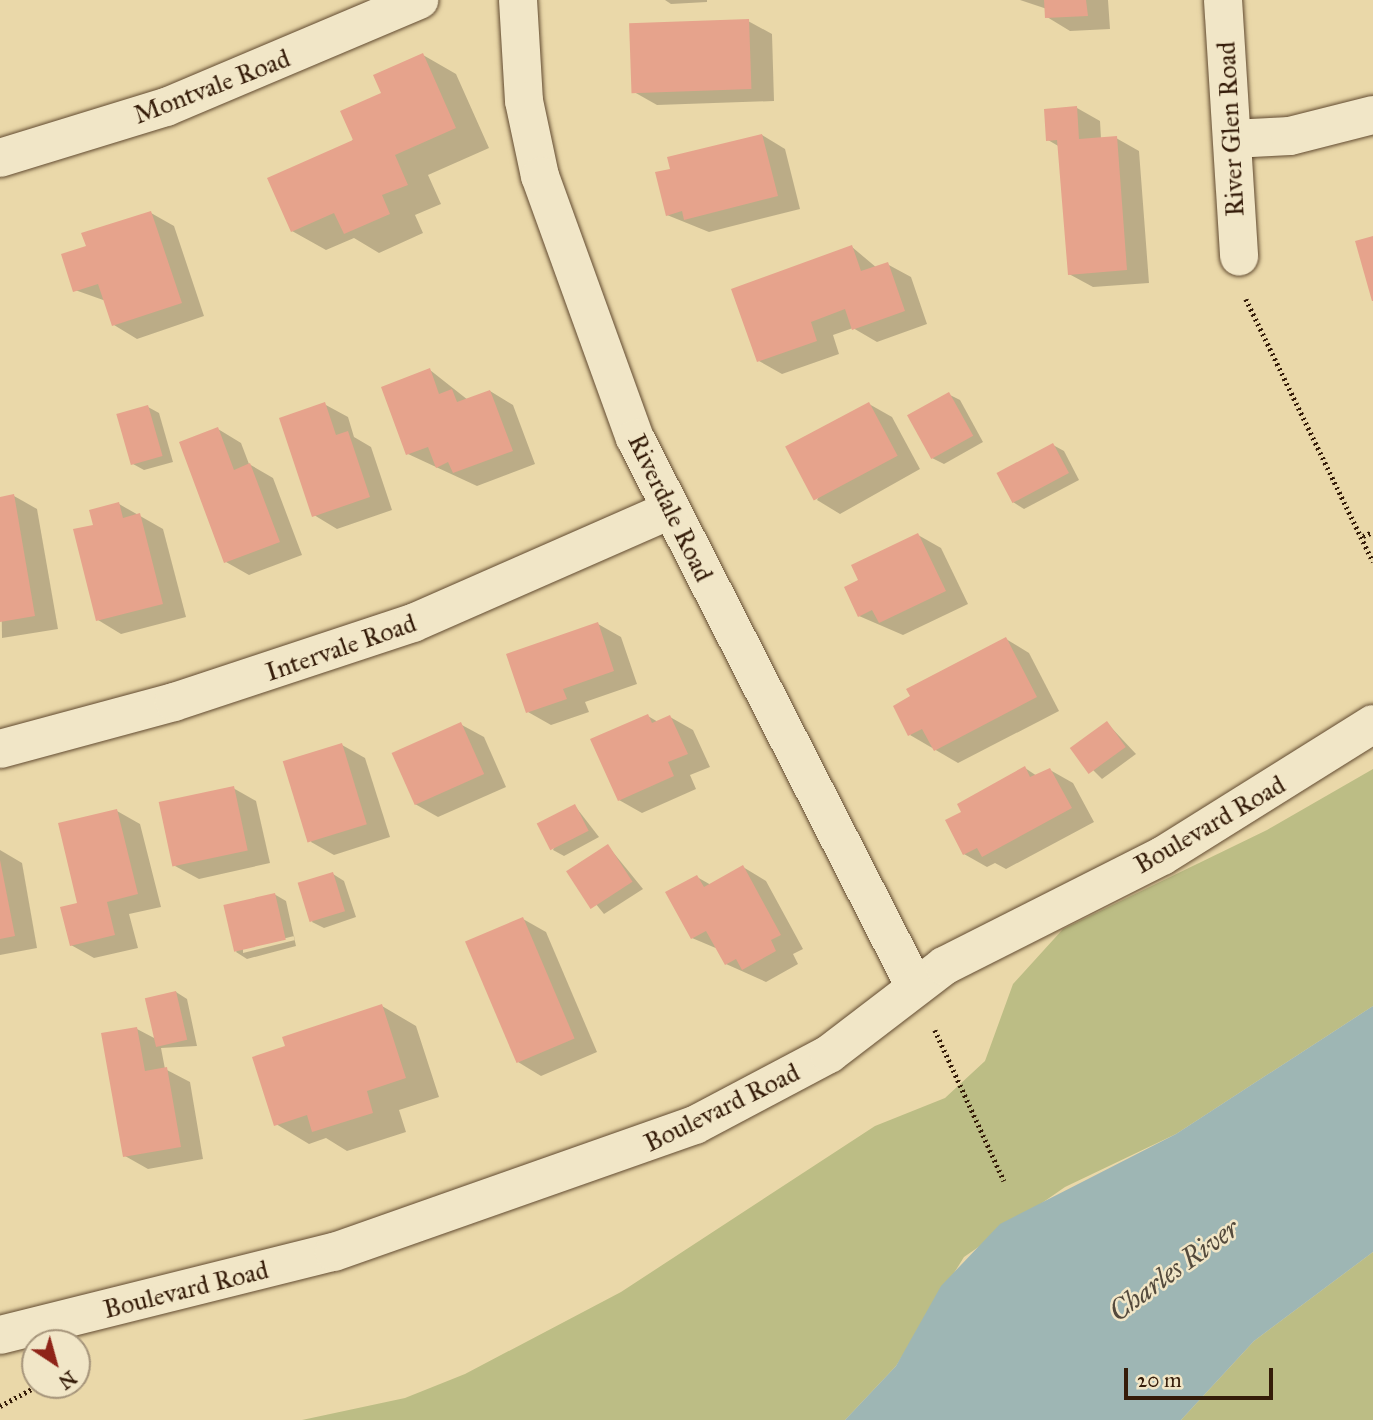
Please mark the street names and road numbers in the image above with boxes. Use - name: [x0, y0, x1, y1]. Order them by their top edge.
- street label: River Glen Road: [1211, 41, 1251, 217]
- street label: Montvale Road: [129, 43, 295, 131]
- street label: Riverdale Road: [621, 429, 719, 587]
- street label: Intervale Road: [262, 608, 420, 688]
- street label: Boulevard Road: [1129, 769, 1291, 881]
- street label: Boulevard Road: [639, 1057, 805, 1159]
- street label: Boulevard Road: [100, 1254, 272, 1326]

